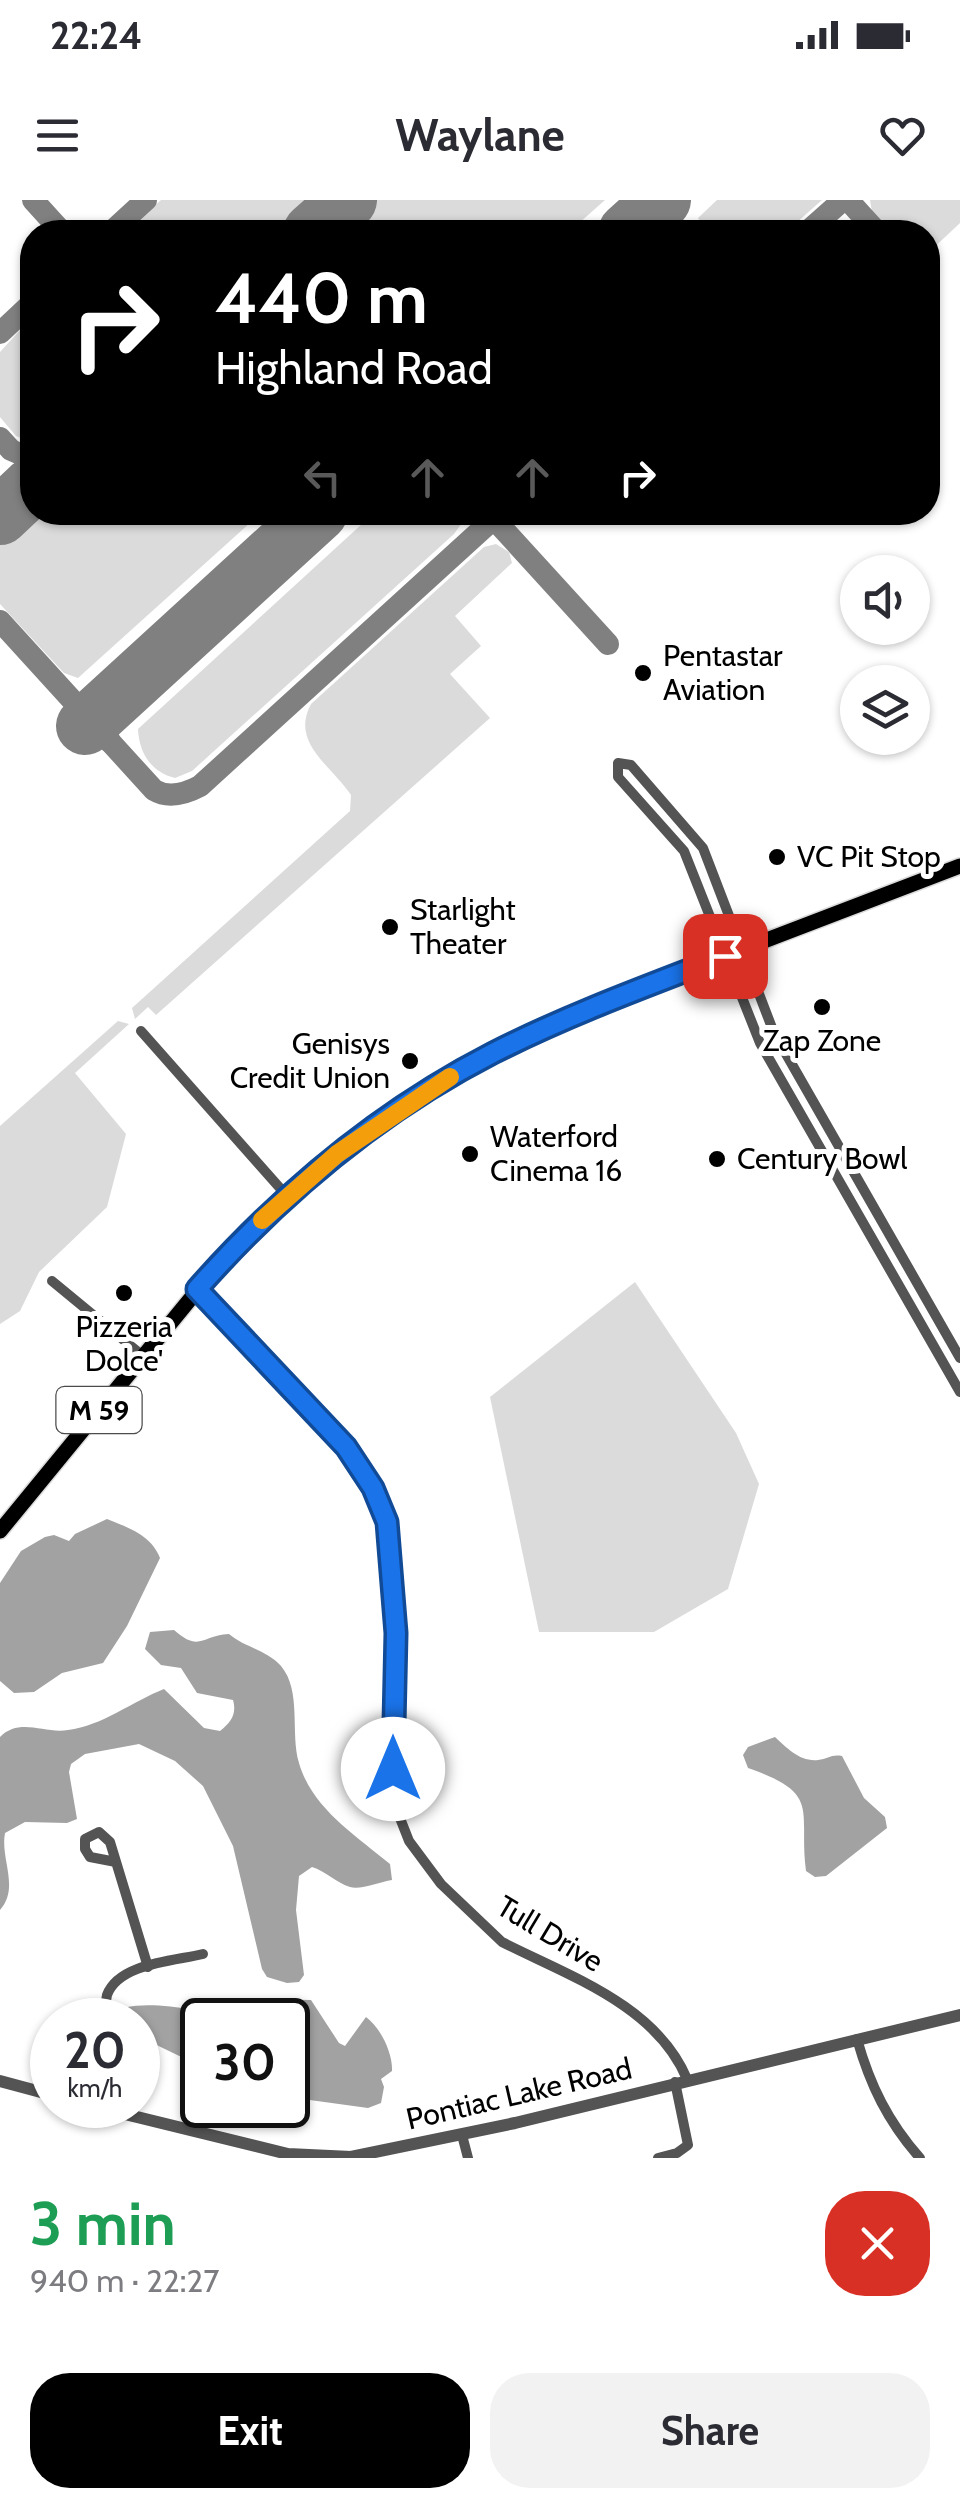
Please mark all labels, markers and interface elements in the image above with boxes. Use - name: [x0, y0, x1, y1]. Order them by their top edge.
- text: 22:24: [50, 12, 142, 59]
- icon: menu: [30, 108, 85, 163]
- text: Waylane: [395, 108, 565, 162]
- icon: heart: [875, 108, 930, 163]
- text: 440 m: [215, 255, 428, 341]
- icon: right: [50, 260, 180, 390]
- text: Highland Road: [215, 341, 493, 395]
- icon: left: [295, 450, 350, 505]
- icon: ahead: [400, 450, 455, 505]
- icon: ahead: [505, 450, 560, 505]
- icon: right: [610, 450, 665, 505]
- map controls: [840, 555, 930, 755]
- button: sound: [840, 555, 930, 645]
- place label: Pentastar Aviation: [663, 637, 783, 708]
- marker: Pentastar Aviation: [632, 662, 654, 684]
- button: layers: [840, 665, 930, 755]
- place label: VC Pit Stop: [797, 838, 941, 875]
- marker: VC Pit Stop: [766, 846, 788, 868]
- place label: Starlight Theater: [410, 891, 516, 962]
- pin: [683, 914, 768, 999]
- marker: Starlight Theater: [379, 916, 401, 938]
- icon: arrive: [698, 929, 753, 984]
- marker: Zap Zone: [811, 996, 833, 1018]
- place label: Zap Zone: [763, 1022, 881, 1059]
- place label: Genisys Credit Union: [230, 1025, 390, 1096]
- marker: Genisys Credit Union: [399, 1050, 421, 1072]
- place label: Waterford Cinema 16: [490, 1118, 622, 1189]
- place label: Century Bowl: [737, 1140, 907, 1177]
- marker: Waterford Cinema 16: [459, 1143, 481, 1165]
- marker: Century Bowl: [706, 1148, 728, 1170]
- marker: Pizzeria Dolce': [113, 1282, 135, 1304]
- place label: Pizzeria Dolce': [76, 1308, 173, 1379]
- road number: M 59: [56, 1387, 142, 1433]
- position arrow: [341, 1717, 445, 1821]
- street label: Tull Drive: [490, 1888, 610, 1980]
- speed limit sign: 30: [180, 1998, 310, 2128]
- text: 20: [64, 2020, 126, 2081]
- street label: Pontiac Lake Road: [402, 2050, 635, 2137]
- text: km/h: [68, 2073, 122, 2103]
- text: 3 min: [30, 2187, 176, 2260]
- button: close: [825, 2191, 930, 2296]
- text: 940 m · 22:27: [30, 2261, 219, 2300]
- button: Exit: [30, 2373, 470, 2488]
- button: Share: [490, 2373, 930, 2488]

